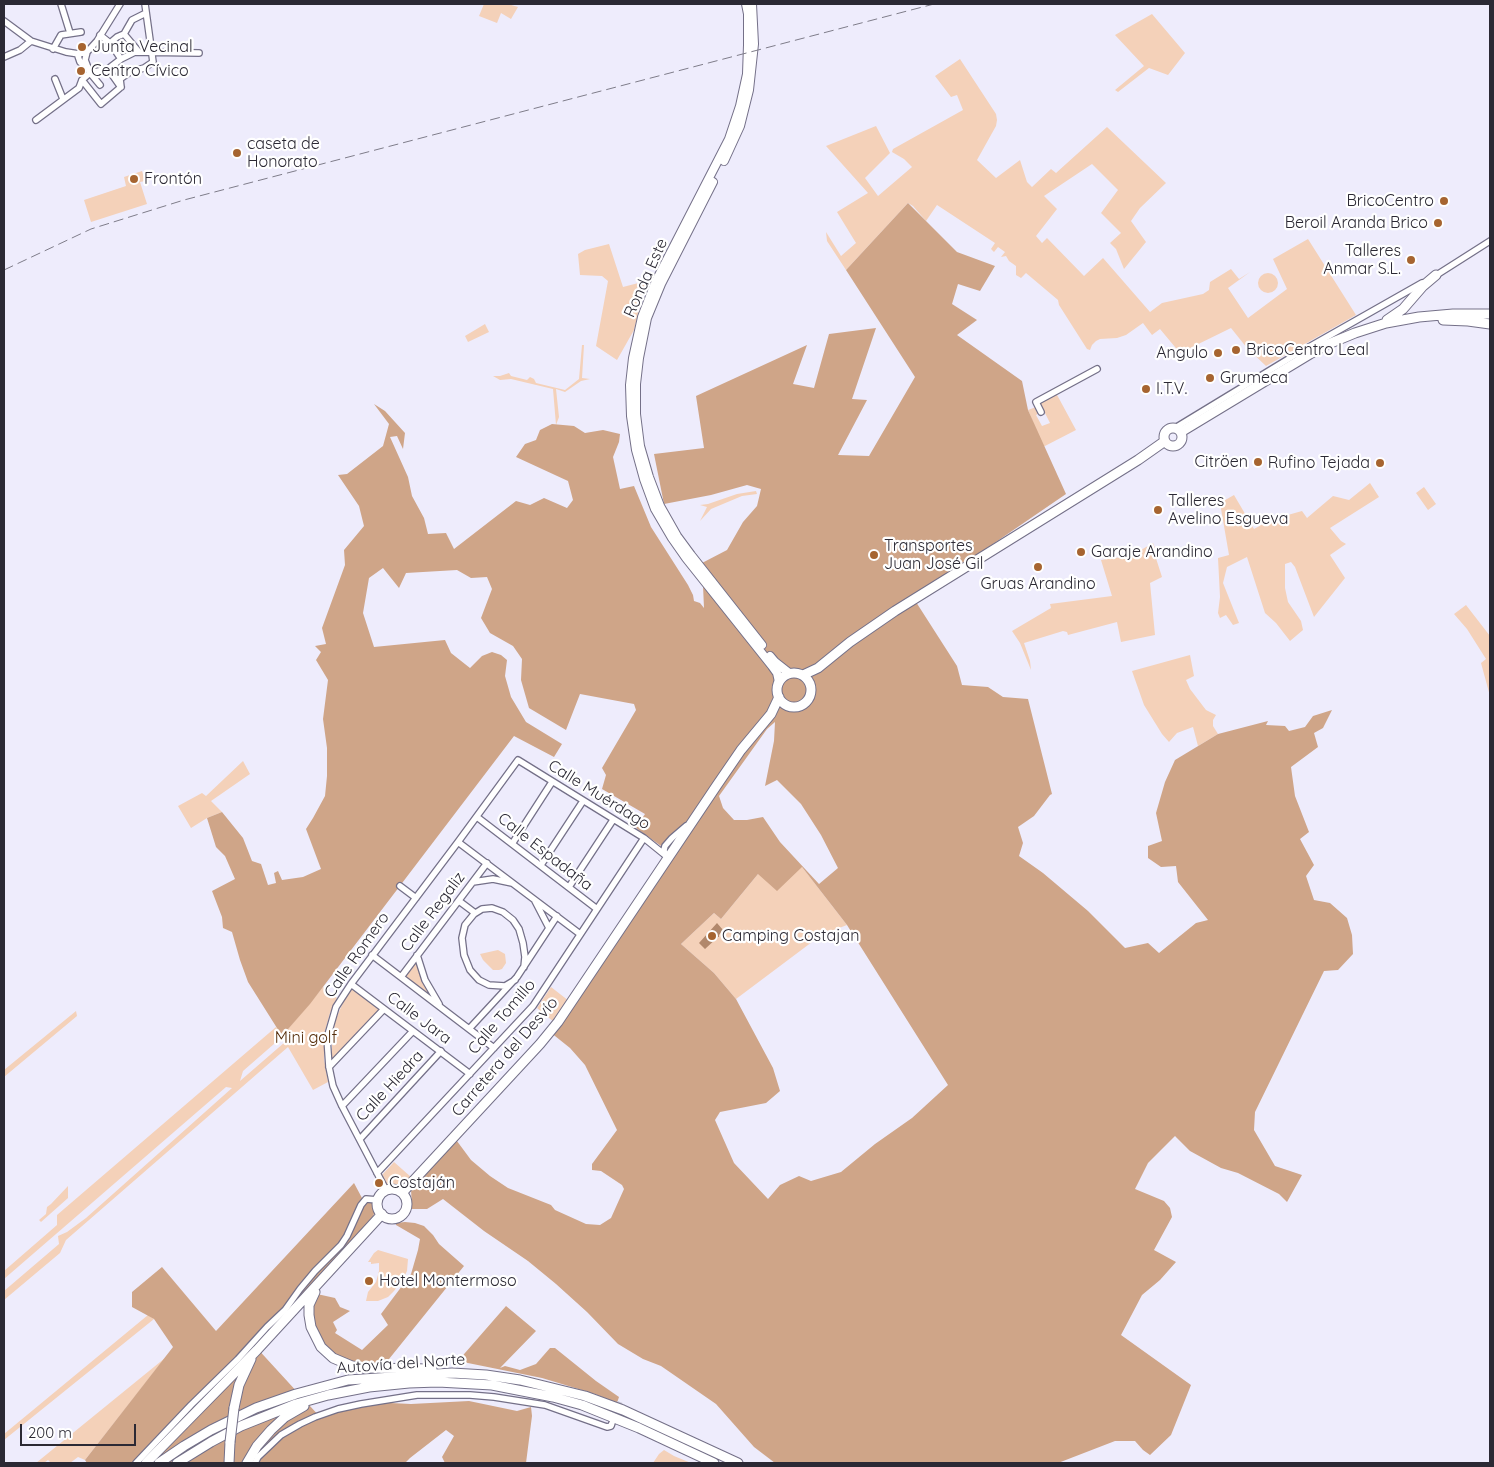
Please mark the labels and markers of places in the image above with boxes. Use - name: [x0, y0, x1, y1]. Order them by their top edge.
- place label: Junta Vecinal: [92, 37, 193, 57]
- marker: Junta Vecinal: [76, 41, 88, 53]
- place label: Centro Cívico: [91, 61, 189, 81]
- marker: Centro Cívico: [75, 65, 87, 77]
- place label: caseta de Honorato: [247, 134, 320, 172]
- marker: caseta de Honorato: [231, 147, 243, 159]
- place label: Frontón: [144, 169, 202, 189]
- marker: Frontón: [128, 173, 140, 185]
- place label: BricoCentro: [1346, 191, 1434, 211]
- marker: BricoCentro: [1438, 195, 1450, 207]
- place label: Beroil Aranda Brico: [1285, 213, 1428, 233]
- marker: Beroil Aranda Brico: [1432, 217, 1444, 229]
- place label: Talleres Anmar S.L.: [1323, 241, 1401, 279]
- marker: Talleres Anmar S.L.: [1405, 254, 1417, 266]
- place label: BricoCentro Leal: [1246, 340, 1369, 360]
- place label: Angulo: [1156, 343, 1208, 363]
- marker: BricoCentro Leal: [1230, 344, 1242, 356]
- marker: Angulo: [1212, 347, 1224, 359]
- place label: Grumeca: [1220, 368, 1288, 388]
- marker: Grumeca: [1204, 372, 1216, 384]
- place label: I.T.V.: [1156, 379, 1187, 399]
- marker: I.T.V.: [1140, 383, 1152, 395]
- place label: Citröen: [1195, 452, 1248, 472]
- place label: Rufino Tejada: [1268, 453, 1370, 473]
- marker: Citröen: [1252, 456, 1264, 468]
- marker: Rufino Tejada: [1374, 457, 1386, 469]
- place label: Talleres Avelino Esgueva: [1168, 491, 1288, 529]
- marker: Talleres Avelino Esgueva: [1152, 504, 1164, 516]
- place label: Transportes Juan José Gil: [884, 536, 984, 574]
- place label: Garaje Arandino: [1091, 542, 1213, 562]
- marker: Garaje Arandino: [1075, 546, 1087, 558]
- marker: Transportes Juan José Gil: [868, 549, 880, 561]
- marker: Gruas Arandino: [1032, 561, 1044, 573]
- place label: Gruas Arandino: [980, 574, 1096, 594]
- place label: Camping Costajan: [722, 926, 859, 946]
- marker: Camping Costajan: [706, 930, 718, 942]
- place label: Costaján: [389, 1173, 455, 1193]
- marker: Costaján: [373, 1177, 385, 1189]
- place label: Hotel Montermoso: [379, 1271, 517, 1291]
- marker: Hotel Montermoso: [363, 1275, 375, 1287]

